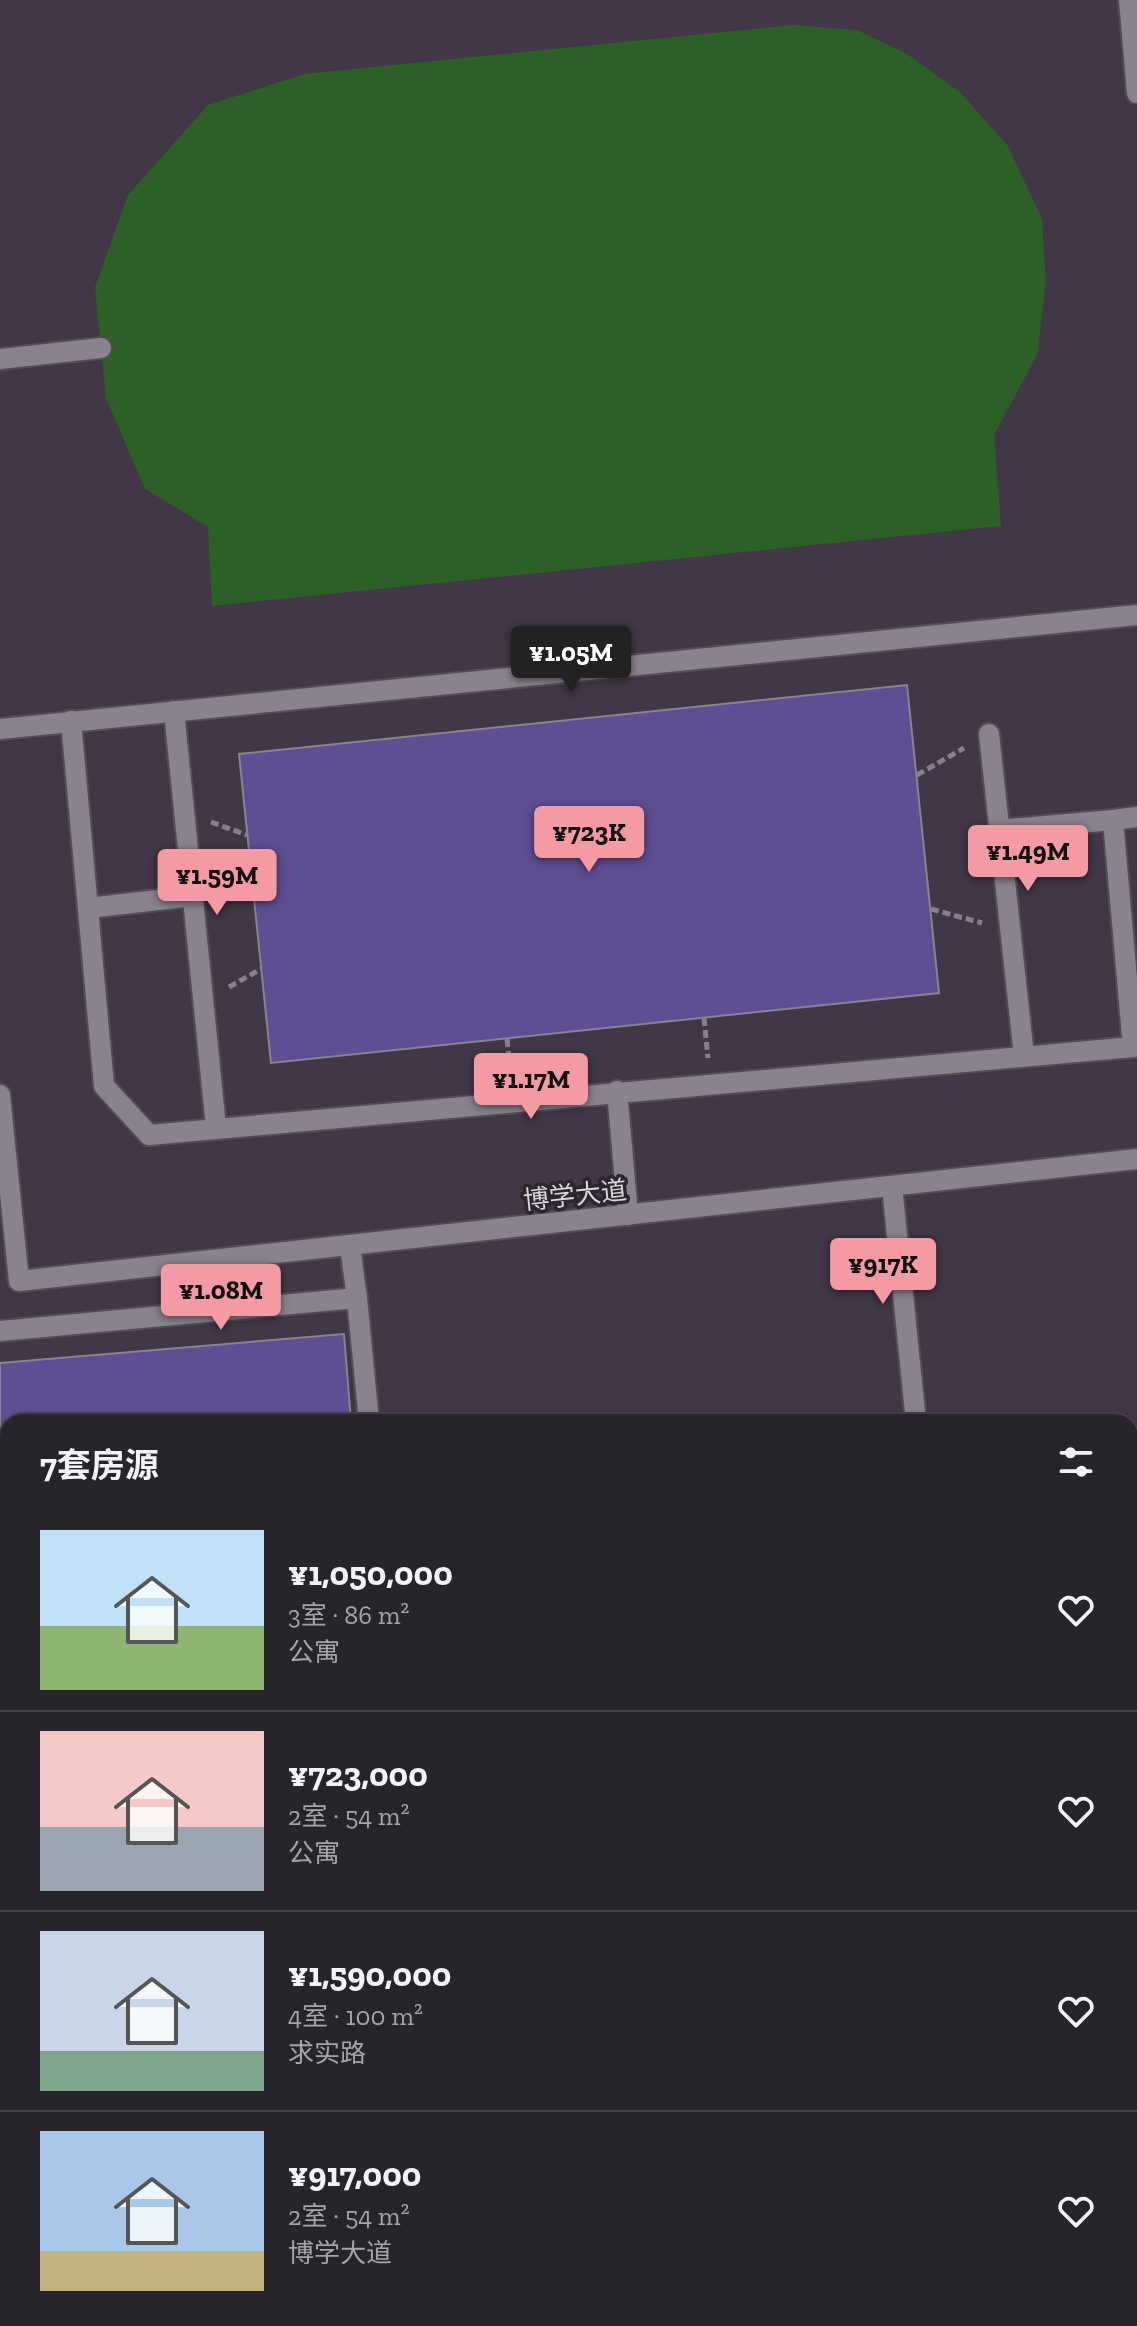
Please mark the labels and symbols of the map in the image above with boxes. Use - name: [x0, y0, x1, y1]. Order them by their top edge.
- pin: ¥1.05M: [506, 626, 636, 694]
- pin: ¥723K: [533, 806, 645, 874]
- pin: ¥1.49M: [963, 825, 1093, 893]
- pin: ¥1.59M: [152, 849, 282, 917]
- pin: ¥1.17M: [466, 1053, 596, 1121]
- street label: 博学大道: [522, 1174, 628, 1216]
- pin: ¥917K: [827, 1238, 939, 1306]
- pin: ¥1.08M: [156, 1264, 286, 1332]

